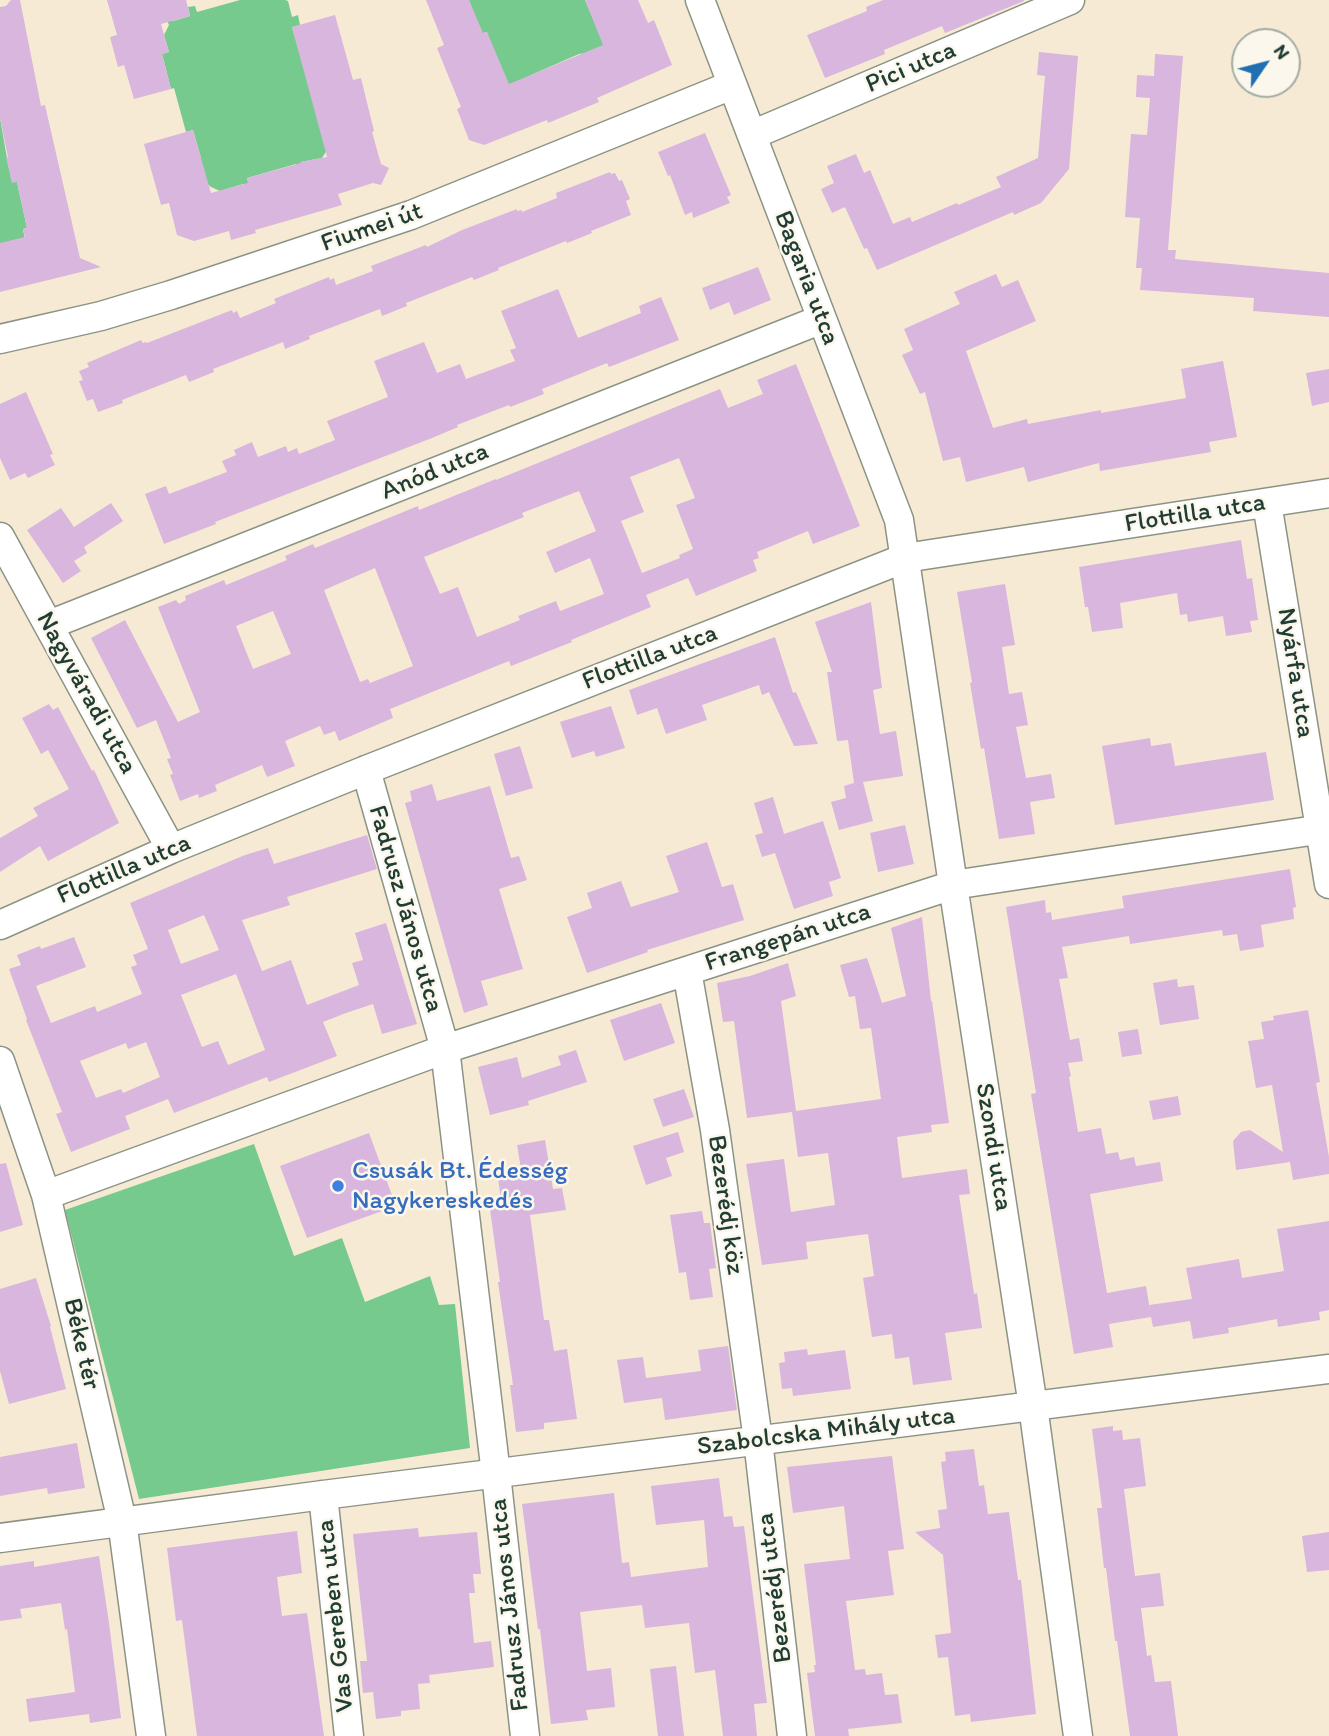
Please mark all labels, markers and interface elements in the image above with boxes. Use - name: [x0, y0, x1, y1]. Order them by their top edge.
- north arrow: [1231, 28, 1301, 98]
- street label: Pici utca: [861, 35, 961, 101]
- text: N: [1269, 40, 1295, 64]
- street label: Fiumei út: [317, 196, 427, 260]
- street label: Bagaria utca: [766, 207, 846, 349]
- street label: Anód utca: [377, 436, 493, 508]
- street label: Flottilla utca: [1122, 487, 1268, 541]
- street label: Nyárfa utca: [1269, 606, 1321, 740]
- street label: Nagyváradi utca: [29, 607, 143, 779]
- street label: Flottilla utca: [578, 618, 722, 698]
- street label: Fadrusz János utca: [361, 802, 449, 1016]
- street label: Flottilla utca: [53, 828, 195, 912]
- street label: Frangepán utca: [701, 897, 875, 979]
- street label: Szondi utca: [967, 1081, 1019, 1213]
- street label: Bezerédj köz: [700, 1133, 750, 1277]
- place label: Csusák Bt. Édesség Nagykereskedés: [352, 1155, 568, 1216]
- marker: Csusák Bt. Édesség Nagykereskedés: [330, 1178, 346, 1194]
- street label: Béke tér: [55, 1295, 107, 1393]
- street label: Szabolcska Mihály utca: [695, 1401, 957, 1463]
- street label: Fadrusz János utca: [483, 1497, 537, 1713]
- street label: Bezerédj utca: [750, 1511, 800, 1665]
- street label: Vas Gereben utca: [310, 1518, 362, 1714]

